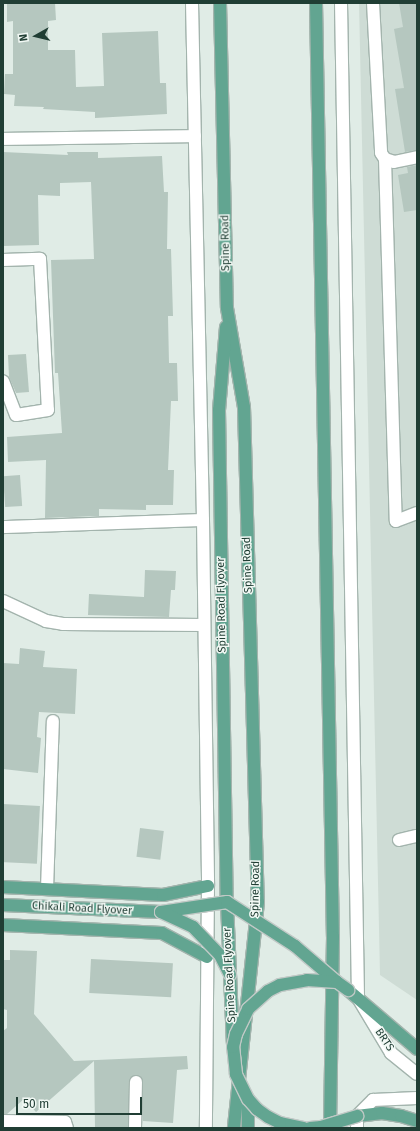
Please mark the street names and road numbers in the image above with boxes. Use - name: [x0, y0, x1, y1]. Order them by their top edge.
- street label: Spine Road: [219, 215, 233, 271]
- street label: Spine Road: [240, 537, 256, 593]
- street label: Spine Road Flyover: [215, 557, 229, 653]
- street label: Spine Road: [249, 861, 263, 917]
- street label: Chikali Road Flyover: [32, 900, 132, 918]
- street label: Spine Road Flyover: [221, 927, 239, 1023]
- street label: BRTS: [372, 1026, 396, 1054]

